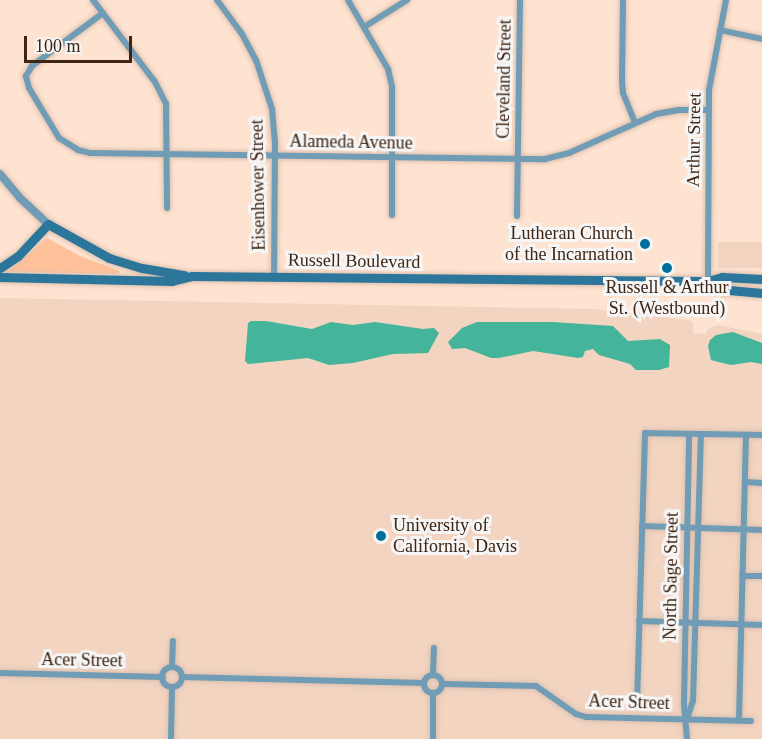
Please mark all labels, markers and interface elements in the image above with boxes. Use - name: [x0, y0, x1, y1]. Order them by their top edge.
- street label: Cleveland Street: [492, 19, 516, 139]
- scale bar: [27, 24, 135, 62]
- text: 100 m: [35, 36, 81, 56]
- street label: Arthur Street: [682, 93, 706, 187]
- street label: Eisenhower Street: [246, 119, 270, 251]
- street label: Alameda Avenue: [289, 130, 413, 154]
- place label: Lutheran Church of the Incarnation: [505, 223, 633, 266]
- marker: Lutheran Church of the Incarnation: [638, 237, 652, 251]
- street label: Russell Boulevard: [288, 249, 420, 273]
- marker: Russell & Arthur St. (Westbound): [660, 261, 674, 275]
- place label: Russell & Arthur St. (Westbound): [605, 277, 729, 320]
- street label: North Sage Street: [659, 512, 683, 640]
- place label: University of California, Davis: [393, 515, 517, 558]
- marker: University of California, Davis: [374, 529, 388, 543]
- street label: Acer Street: [41, 648, 123, 672]
- street label: Acer Street: [588, 690, 670, 714]

